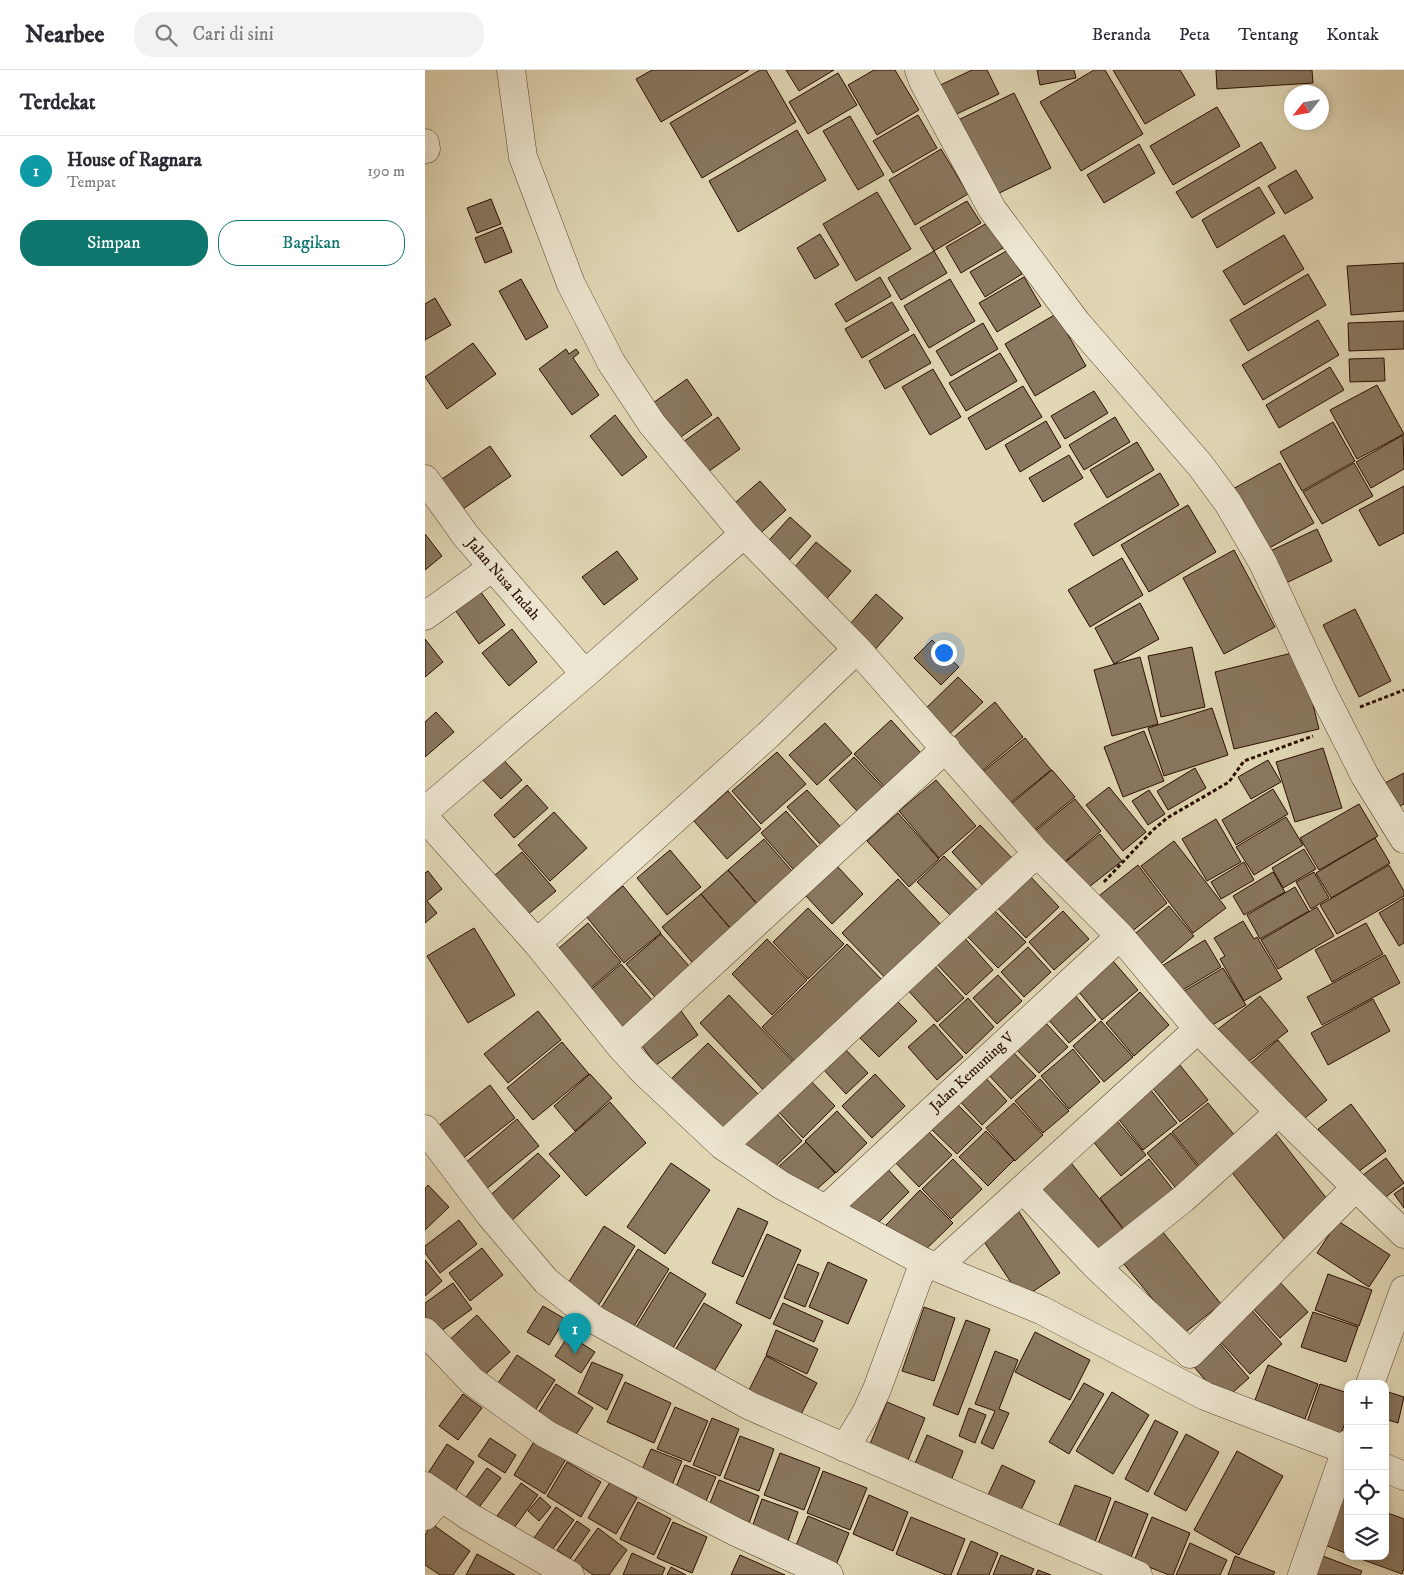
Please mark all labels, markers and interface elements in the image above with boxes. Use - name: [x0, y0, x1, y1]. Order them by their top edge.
- search box: [134, 12, 484, 57]
- text: Nearbee: [25, 20, 104, 50]
- icon: search: [152, 21, 180, 49]
- text: Cari di sini: [192, 23, 274, 46]
- text: Beranda: [1092, 24, 1151, 46]
- text: Peta: [1179, 24, 1210, 46]
- text: Tentang: [1238, 24, 1298, 46]
- text: Kontak: [1326, 24, 1379, 46]
- north arrow: [1284, 85, 1329, 130]
- text: Terdekat: [20, 90, 95, 116]
- text: House of Ragnara: [67, 149, 202, 172]
- text: 1: [33, 161, 39, 181]
- text: 190 m: [367, 161, 405, 181]
- text: Tempat: [67, 172, 116, 192]
- button: Simpan: [20, 220, 208, 266]
- button: Bagikan: [218, 220, 405, 266]
- street label: Jalan Nusa Indah: [461, 532, 544, 624]
- your location: [931, 640, 957, 666]
- street label: Jalan Kemuning V: [924, 1028, 1019, 1117]
- pin: 1: [559, 1313, 591, 1354]
- map controls: [1344, 1380, 1389, 1560]
- button: +: [1344, 1380, 1389, 1425]
- button: −: [1344, 1425, 1389, 1470]
- button: locate: [1344, 1470, 1389, 1515]
- button: layers: [1344, 1515, 1389, 1560]

